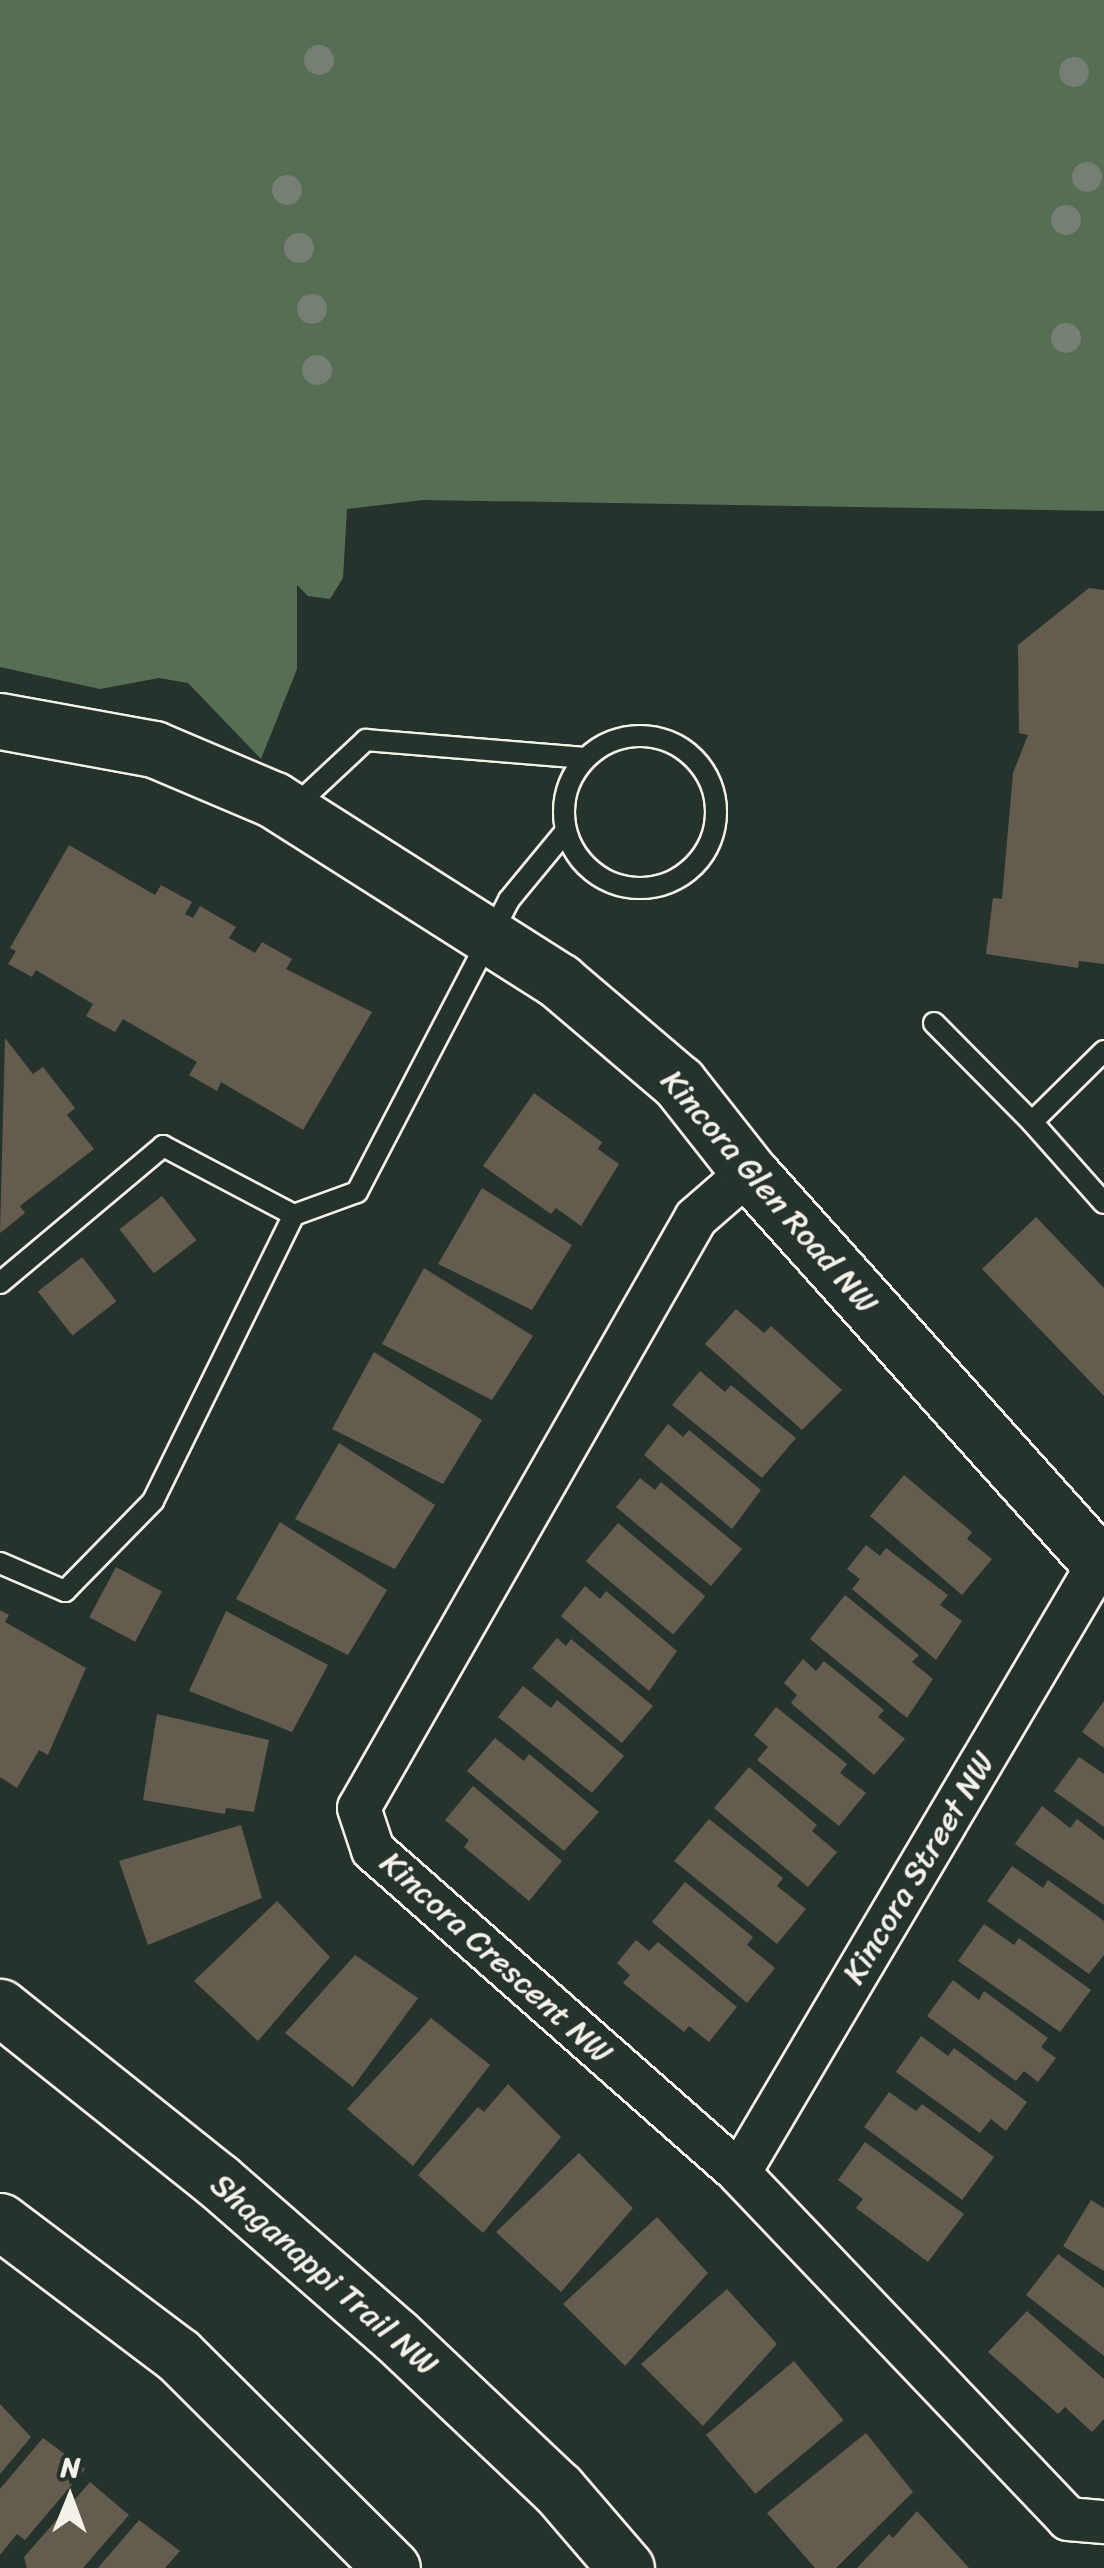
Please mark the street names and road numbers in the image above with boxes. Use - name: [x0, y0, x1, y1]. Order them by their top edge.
- street label: Kincora Glen Road NW: [653, 1062, 885, 1322]
- street label: Kincora Street NW: [835, 1745, 1003, 1991]
- street label: Kincora Crescent NW: [372, 1844, 620, 2072]
- street label: Shaganappi Trail NW: [203, 2166, 445, 2384]

